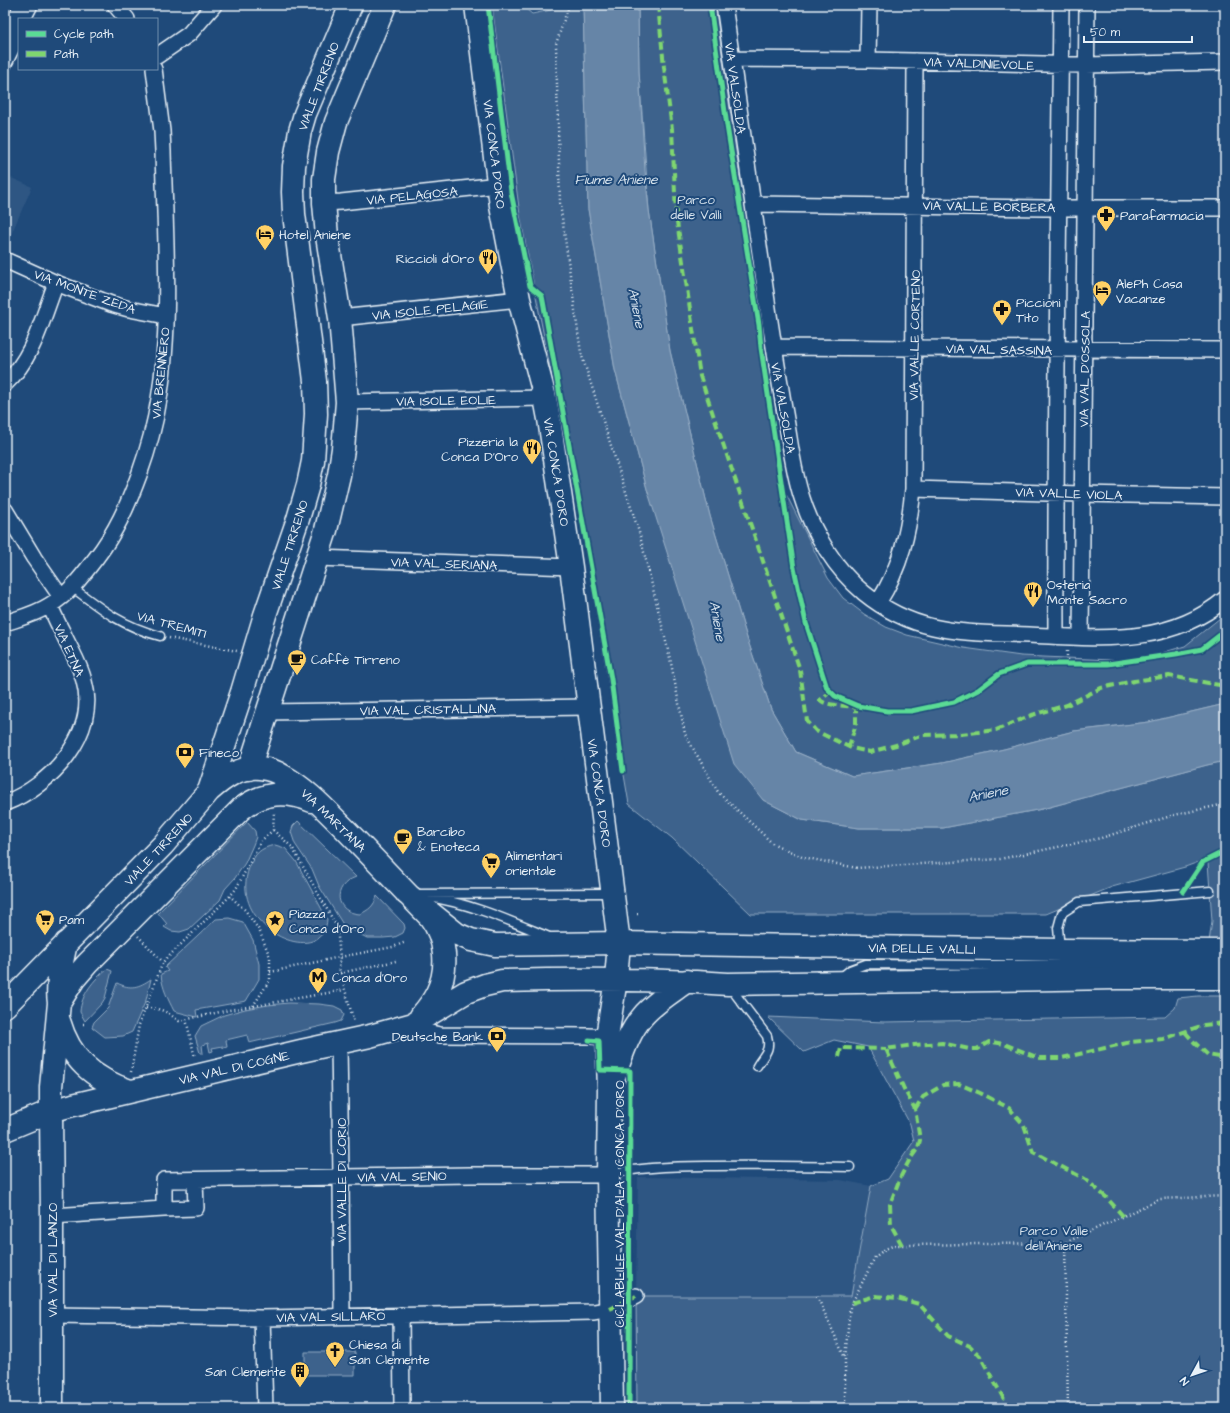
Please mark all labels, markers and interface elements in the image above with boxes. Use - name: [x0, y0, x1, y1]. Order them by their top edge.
- legend: [18, 18, 158, 70]
- scale bar: [1084, 18, 1192, 44]
- text: 50 m: [1090, 24, 1121, 41]
- text: Cycle path: [54, 26, 113, 44]
- street label: VIALE TIRRENO: [294, 39, 344, 133]
- street label: VIA VALSOLDA: [720, 41, 750, 136]
- text: Path: [54, 46, 79, 63]
- street label: VIA VALDINIEVOLE: [923, 53, 1035, 75]
- street label: VIA CONCA D'ORO: [478, 99, 510, 210]
- water label: Fiume Aniene: [574, 170, 659, 190]
- street label: VIA PELAGOSA: [366, 182, 459, 210]
- park label: Parco delle Valli: [671, 191, 721, 224]
- street label: VIA VALLE BORBERA: [922, 197, 1056, 217]
- pharmacy icon: Parafarmacia: [1095, 204, 1117, 232]
- place label: Parafarmacia: [1120, 207, 1204, 225]
- hotel icon: Hotel Aniene: [254, 223, 276, 251]
- place label: Hotel Aniene: [279, 226, 351, 244]
- restaurant icon: Riccioli d'Oro: [477, 247, 499, 275]
- place label: Riccioli d'Oro: [396, 250, 475, 268]
- street label: VIA MONTE ZEDA: [31, 265, 139, 319]
- street label: VIA VALLE CORTENO: [905, 269, 925, 401]
- place label: AlePh Casa Vacanze: [1116, 275, 1183, 308]
- hotel icon: AlePh Casa Vacanze: [1091, 279, 1113, 307]
- water label: Aniene: [622, 287, 650, 331]
- place label: Piccioni Tito: [1016, 294, 1060, 327]
- street label: VIA ISOLE PELAGIE: [371, 295, 489, 325]
- pharmacy icon: Piccioni Tito: [991, 298, 1013, 326]
- street label: VIA VAL D'OSSOLA: [1075, 310, 1095, 427]
- street label: VIA BRENNERO: [147, 326, 175, 420]
- street label: VIA VAL SASSINA: [946, 340, 1053, 360]
- street label: VIA VALSOLDA: [766, 361, 800, 456]
- street label: VIA ISOLE EOLIE: [396, 391, 496, 411]
- street label: VIA CONCA D'ORO: [539, 417, 574, 528]
- place label: Pizzeria la Conca D‘Oro: [441, 433, 519, 466]
- restaurant icon: Pizzeria la Conca D‘Oro: [521, 437, 543, 465]
- street label: VIA VALLE VIOLA: [1015, 483, 1124, 505]
- street label: VIALE TIRRENO: [267, 498, 313, 593]
- street label: VIA VAL SERIANA: [390, 553, 498, 575]
- place label: Osteria Monte Sacro: [1047, 576, 1127, 609]
- restaurant icon: Osteria Monte Sacro: [1022, 580, 1044, 608]
- water label: Aniene: [704, 600, 731, 644]
- street label: VIA TREMITI: [135, 607, 209, 643]
- street label: VIA ETNA: [49, 621, 89, 680]
- cafe icon: Caffè Tirreno: [286, 648, 308, 676]
- place label: Caffè Tirreno: [311, 651, 400, 669]
- street label: VIA VAL CRISTALLINA: [360, 700, 497, 720]
- street label: VIA CONCA D'ORO: [582, 738, 616, 849]
- bank icon: Fineco: [174, 741, 196, 769]
- place label: Fineco: [199, 744, 240, 762]
- water label: Aniene: [967, 780, 1011, 808]
- street label: VIA MARTANA: [297, 785, 371, 857]
- street label: VIALE TIRRENO: [120, 809, 197, 890]
- place label: Barcibo & Enoteca: [417, 823, 480, 856]
- cafe icon: Barcibo & Enoteca: [392, 827, 414, 855]
- place label: Alimentari orientale: [505, 847, 562, 880]
- supermarket icon: Alimentari orientale: [480, 851, 502, 879]
- place label: Piazza Conca d'Oro: [289, 905, 365, 938]
- supermarket icon: Pam: [34, 908, 56, 936]
- place icon: Piazza Conca d'Oro: [264, 909, 286, 937]
- place label: Pam: [59, 911, 85, 929]
- street label: VIA DELLE VALLI: [868, 939, 976, 959]
- metro station icon: Conca d'Oro: [307, 966, 329, 994]
- place label: Conca d'Oro: [332, 969, 408, 987]
- bank icon: Deutsche Bank: [486, 1025, 508, 1053]
- place label: Deutsche Bank: [392, 1028, 483, 1046]
- street label: VIA VAL DI COGNE: [177, 1046, 291, 1089]
- street label: CICLABLILE VAL D'ALA - CONCA D'ORO: [611, 1080, 629, 1328]
- street label: VIA VALLE DI CORIO: [333, 1117, 351, 1242]
- street label: VIA VAL SENIO: [357, 1167, 447, 1187]
- street label: VIA VAL DI LANZO: [44, 1203, 62, 1317]
- park label: Parco Valle dell'Aniene: [1020, 1222, 1088, 1255]
- street label: VIA VAL SILLARO: [276, 1307, 386, 1327]
- place label: Chiesa di San Clemente: [349, 1336, 430, 1369]
- church icon: Chiesa di San Clemente: [324, 1340, 346, 1368]
- north arrow: [1172, 1355, 1212, 1395]
- building icon: San Clemente: [289, 1360, 311, 1388]
- place label: San Clemente: [205, 1363, 286, 1381]
- text: N: [1177, 1374, 1193, 1389]

